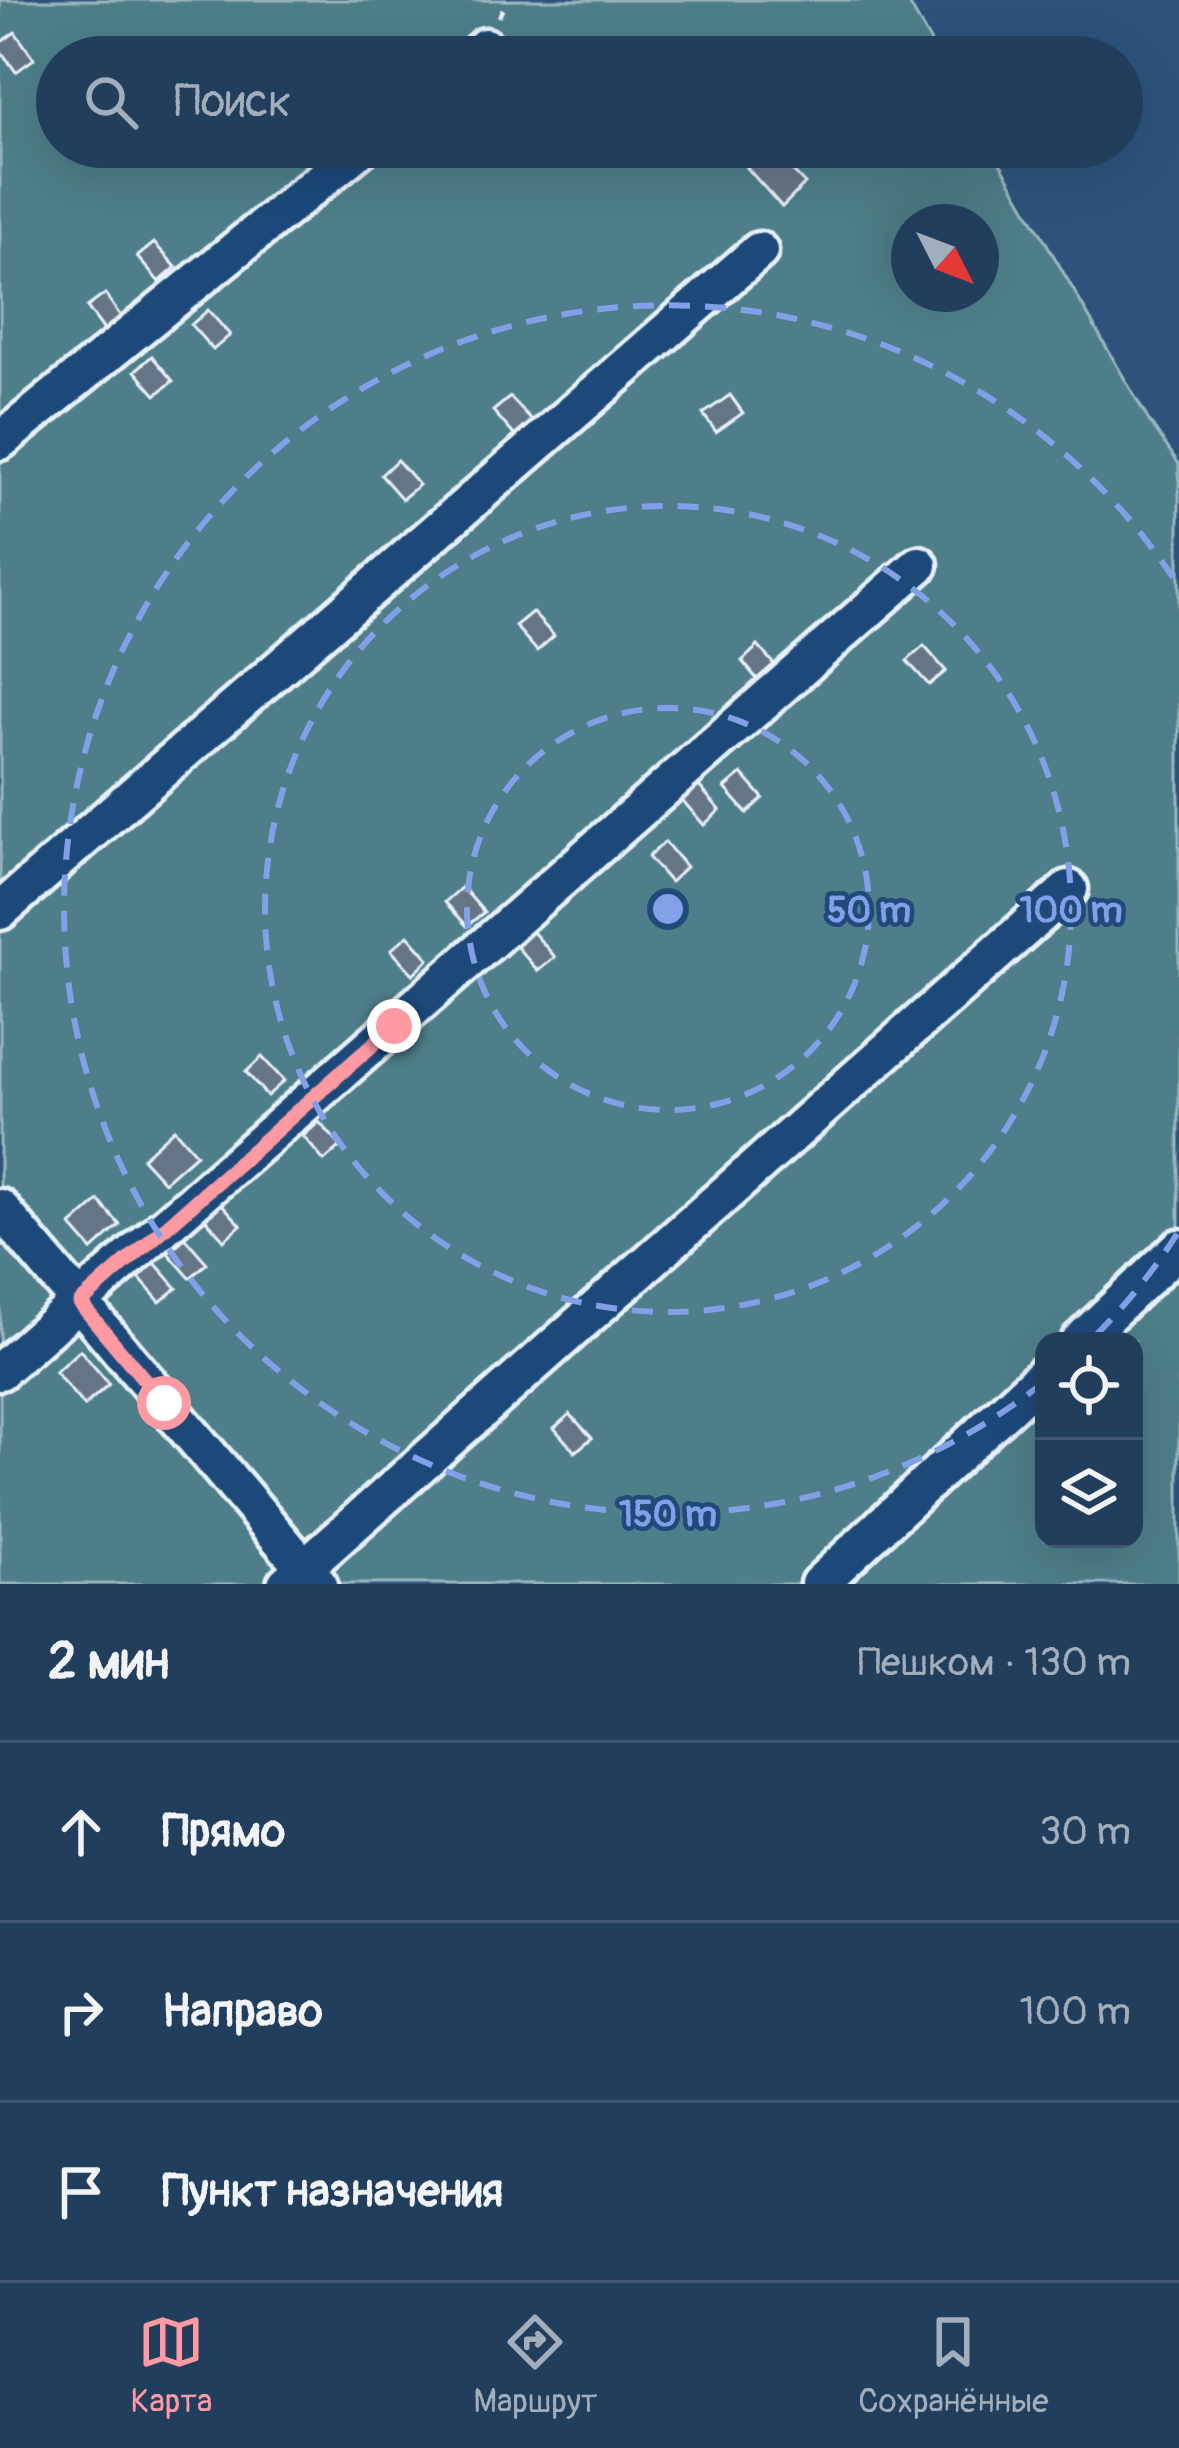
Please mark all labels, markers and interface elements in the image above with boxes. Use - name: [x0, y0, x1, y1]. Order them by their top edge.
- search box: [36, 36, 1143, 168]
- icon: search: [78, 69, 144, 135]
- text: Поиск: [174, 74, 291, 130]
- north arrow: [891, 204, 999, 312]
- centre of rings: [647, 888, 689, 930]
- text: 50 m: [827, 888, 911, 933]
- text: 100 m: [1019, 888, 1123, 933]
- route end: [367, 999, 421, 1053]
- map controls: [1035, 1332, 1143, 1548]
- button: locate: [1035, 1332, 1143, 1440]
- route start: [137, 1376, 191, 1430]
- button: layers: [1035, 1440, 1143, 1548]
- text: 150 m: [619, 1492, 717, 1537]
- text: 2 мин: [48, 1630, 169, 1694]
- text: Пешком · 130 m: [858, 1638, 1131, 1687]
- icon: ahead: [48, 1799, 114, 1865]
- text: Прямо: [162, 1804, 285, 1860]
- text: 30 m: [1040, 1807, 1131, 1856]
- icon: right: [48, 1979, 114, 2045]
- text: Направо: [162, 1984, 323, 2040]
- text: 100 m: [1019, 1987, 1131, 2036]
- icon: arrive: [48, 2159, 114, 2225]
- text: Пункт назначения: [162, 2164, 503, 2220]
- tab: Карта: [130, 2309, 212, 2422]
- tab: Маршрут: [473, 2309, 597, 2422]
- tab: Сохранённые: [858, 2309, 1049, 2422]

